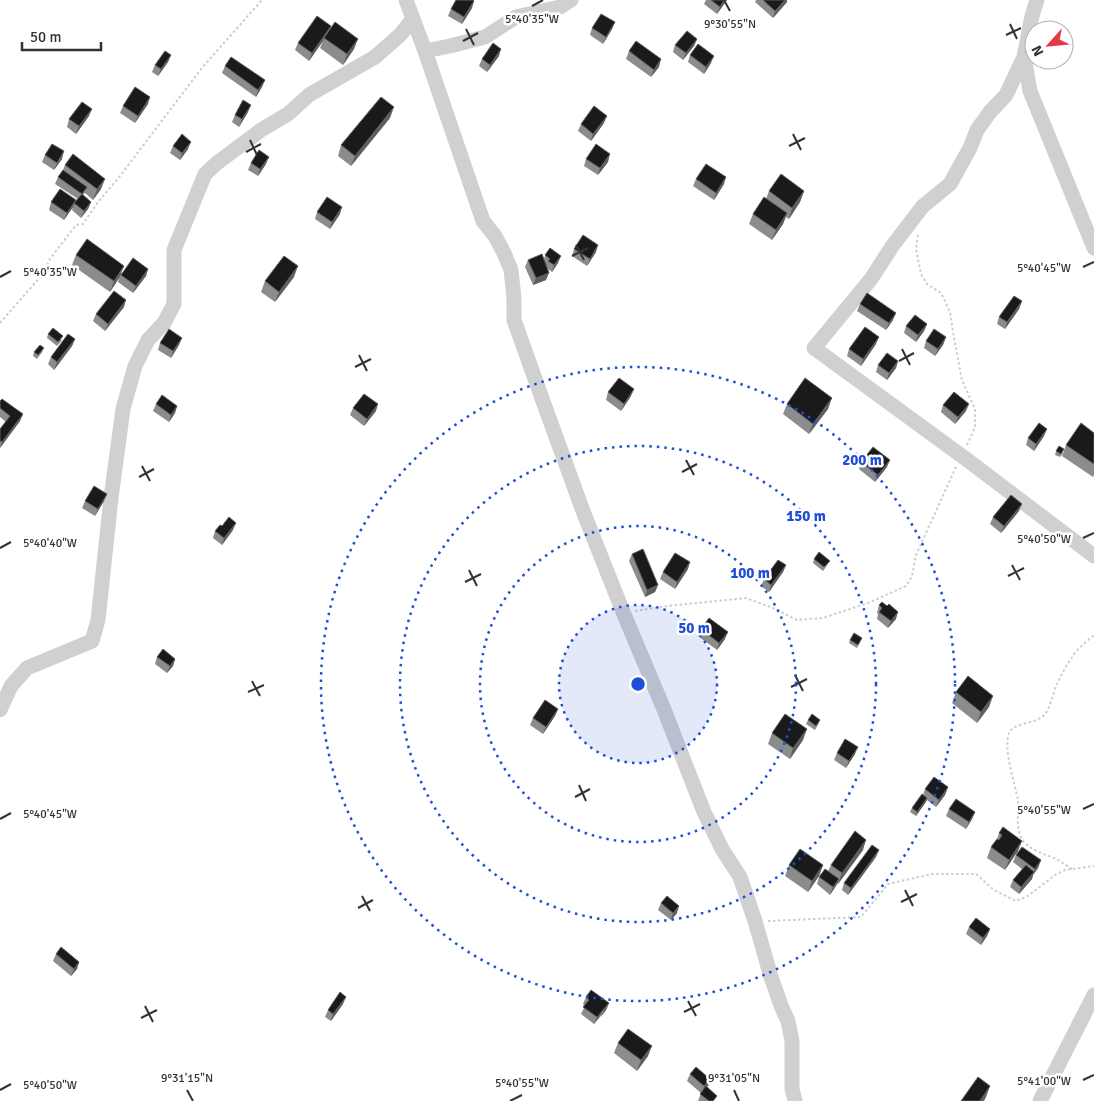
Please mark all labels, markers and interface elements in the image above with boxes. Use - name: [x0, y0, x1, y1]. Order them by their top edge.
- text: 5°40'35"W: [505, 12, 559, 27]
- text: 9°30'55"N: [704, 17, 756, 32]
- scale bar: [22, 20, 101, 52]
- north arrow: [1024, 20, 1074, 70]
- text: 50 m: [30, 28, 61, 46]
- text: N: [1028, 42, 1048, 59]
- text: 5°40'45"W: [1017, 261, 1071, 276]
- text: 5°40'35"W: [23, 265, 77, 280]
- text: 200 m: [842, 451, 882, 469]
- text: 150 m: [786, 507, 826, 525]
- text: 5°40'50"W: [1017, 532, 1071, 547]
- text: 5°40'40"W: [23, 536, 77, 551]
- text: 100 m: [730, 564, 770, 582]
- text: 50 m: [678, 619, 710, 637]
- centre of rings: [629, 675, 647, 693]
- text: 5°40'55"W: [1017, 803, 1071, 818]
- text: 5°40'45"W: [23, 807, 77, 822]
- text: 9°31'15"N: [161, 1071, 213, 1086]
- text: 9°31'05"N: [708, 1071, 760, 1086]
- text: 5°41'00"W: [1017, 1074, 1071, 1089]
- text: 5°40'55"W: [495, 1076, 549, 1091]
- text: 5°40'50"W: [23, 1078, 77, 1093]

